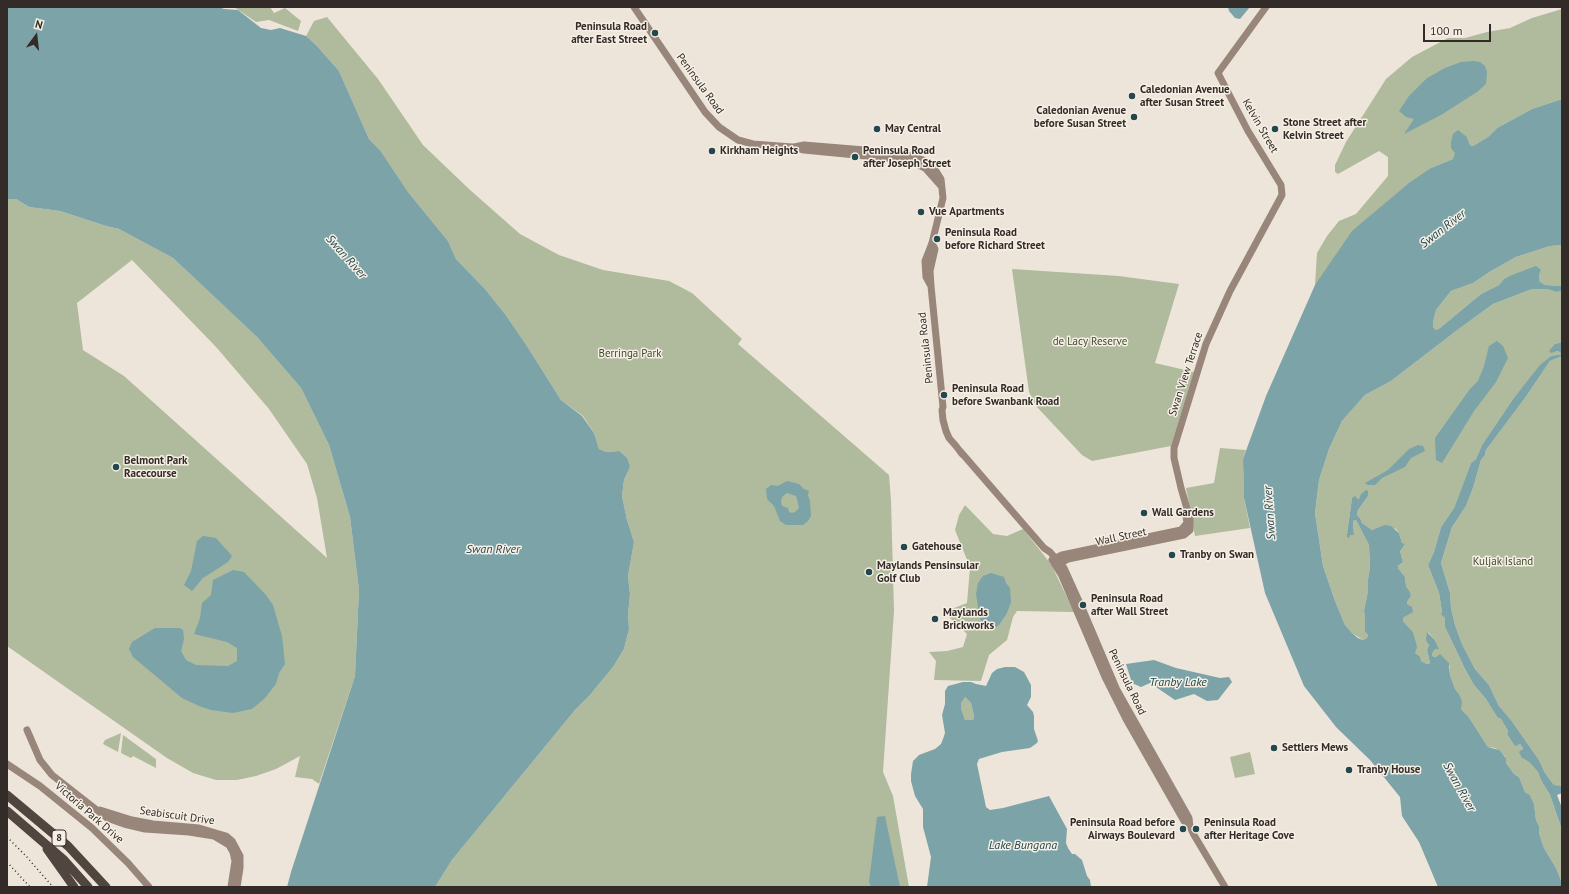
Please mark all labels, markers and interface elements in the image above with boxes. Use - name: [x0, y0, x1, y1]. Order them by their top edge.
- north arrow: [16, 16, 56, 56]
- scale bar: [1425, 16, 1493, 42]
- text: N: [34, 17, 44, 32]
- place label: Peninsula Road after East Street: [571, 20, 647, 46]
- text: 100 m: [1430, 23, 1463, 38]
- marker: Peninsula Road after East Street: [650, 28, 660, 38]
- street label: Peninsula Road: [674, 51, 726, 117]
- place label: Caledonian Avenue after Susan Street: [1140, 83, 1230, 109]
- marker: Caledonian Avenue after Susan Street: [1127, 91, 1137, 101]
- street label: Kelvin Street: [1239, 97, 1281, 155]
- place label: Caledonian Avenue before Susan Street: [1034, 104, 1126, 130]
- marker: Caledonian Avenue before Susan Street: [1129, 112, 1139, 122]
- place label: Stone Street after Kelvin Street: [1283, 116, 1366, 142]
- place label: May Central: [885, 122, 941, 136]
- marker: May Central: [872, 124, 882, 134]
- marker: Stone Street after Kelvin Street: [1270, 124, 1280, 134]
- place label: Kirkham Heights: [720, 144, 798, 158]
- place label: Peninsula Road after Joseph Street: [863, 144, 951, 170]
- marker: Kirkham Heights: [707, 146, 717, 156]
- marker: Peninsula Road after Joseph Street: [850, 152, 860, 162]
- place label: Vue Apartments: [929, 205, 1004, 219]
- marker: Vue Apartments: [916, 207, 926, 217]
- water label: Swan River: [1417, 207, 1469, 251]
- place label: Peninsula Road before Richard Street: [945, 226, 1045, 252]
- water label: Swan River: [323, 232, 369, 282]
- marker: Peninsula Road before Richard Street: [932, 234, 942, 244]
- street label: Peninsula Road: [916, 312, 936, 384]
- street label: Swan View Terrace: [1166, 330, 1206, 418]
- park label: de Lacy Reserve: [1053, 335, 1127, 349]
- park label: Berringa Park: [599, 347, 661, 361]
- place label: Peninsula Road before Swanbank Road: [952, 382, 1059, 408]
- marker: Peninsula Road before Swanbank Road: [939, 390, 949, 400]
- place label: Belmont Park Racecourse: [124, 454, 187, 480]
- marker: Belmont Park Racecourse: [111, 462, 121, 472]
- water label: Swan River: [1261, 486, 1279, 540]
- place label: Wall Gardens: [1152, 506, 1214, 520]
- marker: Wall Gardens: [1139, 508, 1149, 518]
- street label: Wall Street: [1094, 525, 1148, 549]
- place label: Gatehouse: [912, 540, 962, 554]
- marker: Gatehouse: [899, 542, 909, 552]
- water label: Swan River: [466, 543, 520, 557]
- place label: Tranby on Swan: [1180, 548, 1254, 562]
- marker: Tranby on Swan: [1167, 550, 1177, 560]
- park label: Kuljak Island: [1473, 555, 1533, 569]
- place label: Maylands Pensinsular Golf Club: [877, 559, 979, 585]
- marker: Maylands Pensinsular Golf Club: [864, 567, 874, 577]
- place label: Peninsula Road after Wall Street: [1091, 592, 1168, 618]
- marker: Peninsula Road after Wall Street: [1078, 600, 1088, 610]
- place label: Maylands Brickworks: [943, 606, 994, 632]
- marker: Maylands Brickworks: [930, 614, 940, 624]
- street label: Peninsula Road: [1105, 647, 1149, 717]
- water label: Tranby Lake: [1149, 676, 1207, 690]
- place label: Settlers Mews: [1282, 741, 1348, 755]
- marker: Settlers Mews: [1269, 743, 1279, 753]
- water label: Swan River: [1440, 760, 1478, 814]
- place label: Tranby House: [1357, 763, 1420, 777]
- marker: Tranby House: [1344, 765, 1354, 775]
- street label: Victoria Park Drive: [52, 780, 126, 846]
- street label: Seabiscuit Drive: [139, 804, 215, 828]
- place label: Peninsula Road before Airways Boulevard: [1070, 816, 1175, 842]
- place label: Peninsula Road after Heritage Cove: [1204, 816, 1294, 842]
- marker: Peninsula Road before Airways Boulevard: [1178, 824, 1188, 834]
- marker: Peninsula Road after Heritage Cove: [1191, 824, 1201, 834]
- road number: 8: [52, 830, 66, 846]
- water label: Lake Bungana: [989, 839, 1057, 853]

